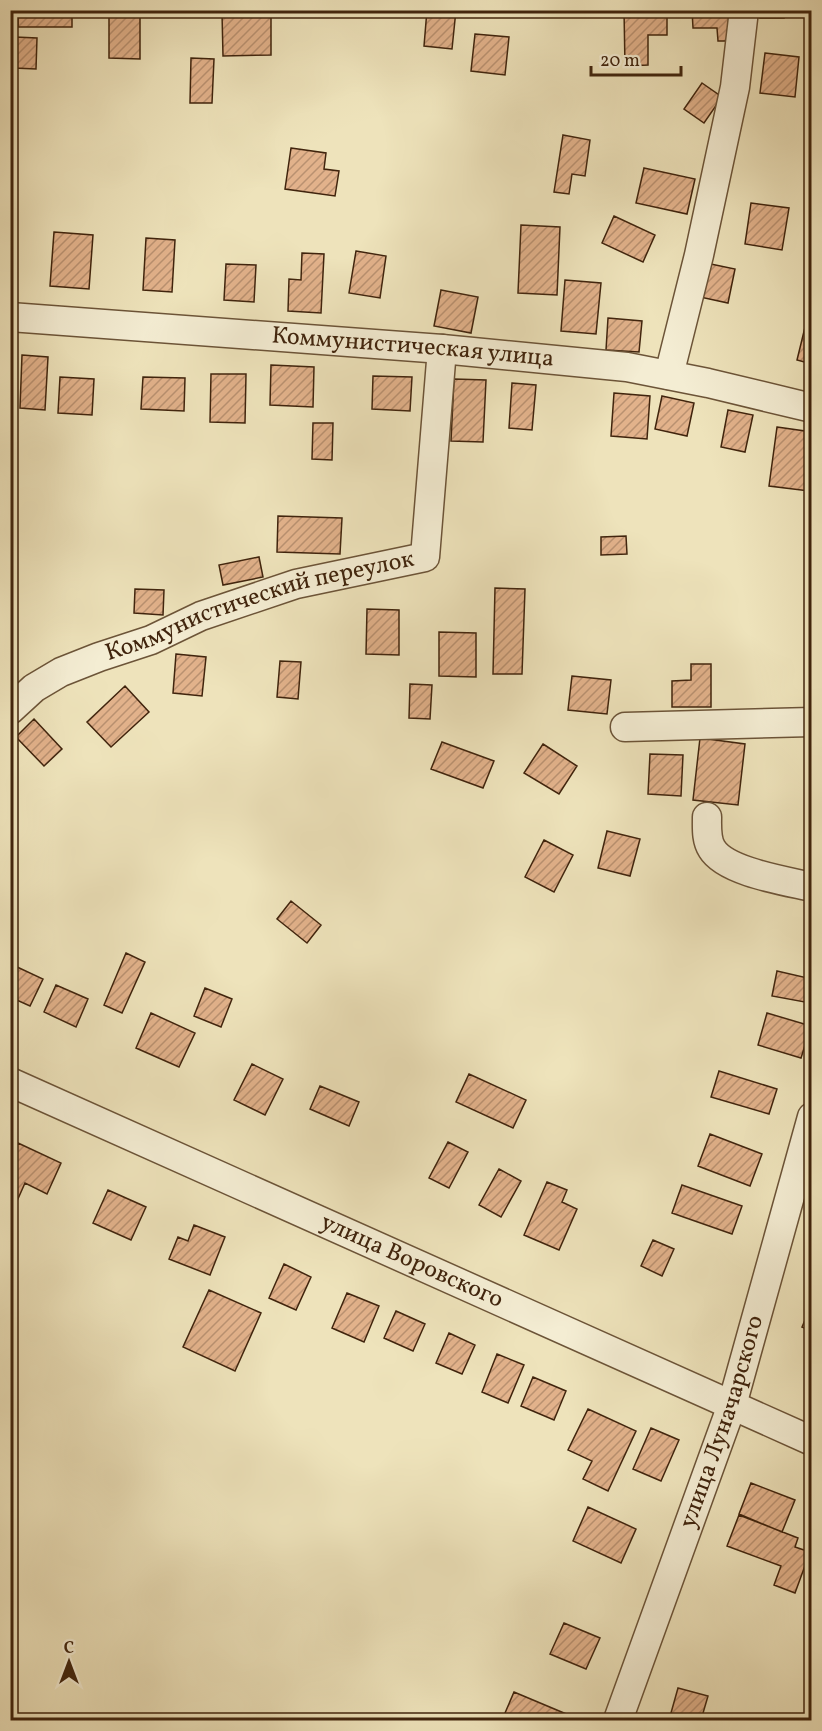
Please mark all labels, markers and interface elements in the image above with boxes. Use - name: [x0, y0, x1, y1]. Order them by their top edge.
- scale bar: [591, 39, 681, 77]
- text: 20 m: [600, 49, 640, 74]
- street label: Коммунистическая улица: [270, 319, 556, 377]
- street label: Коммунистический переулок: [101, 543, 417, 671]
- street label: улица Воровского: [315, 1206, 508, 1318]
- street label: улица Луначарского: [672, 1311, 773, 1533]
- north arrow: [39, 1632, 99, 1692]
- text: С: [64, 1638, 74, 1660]

